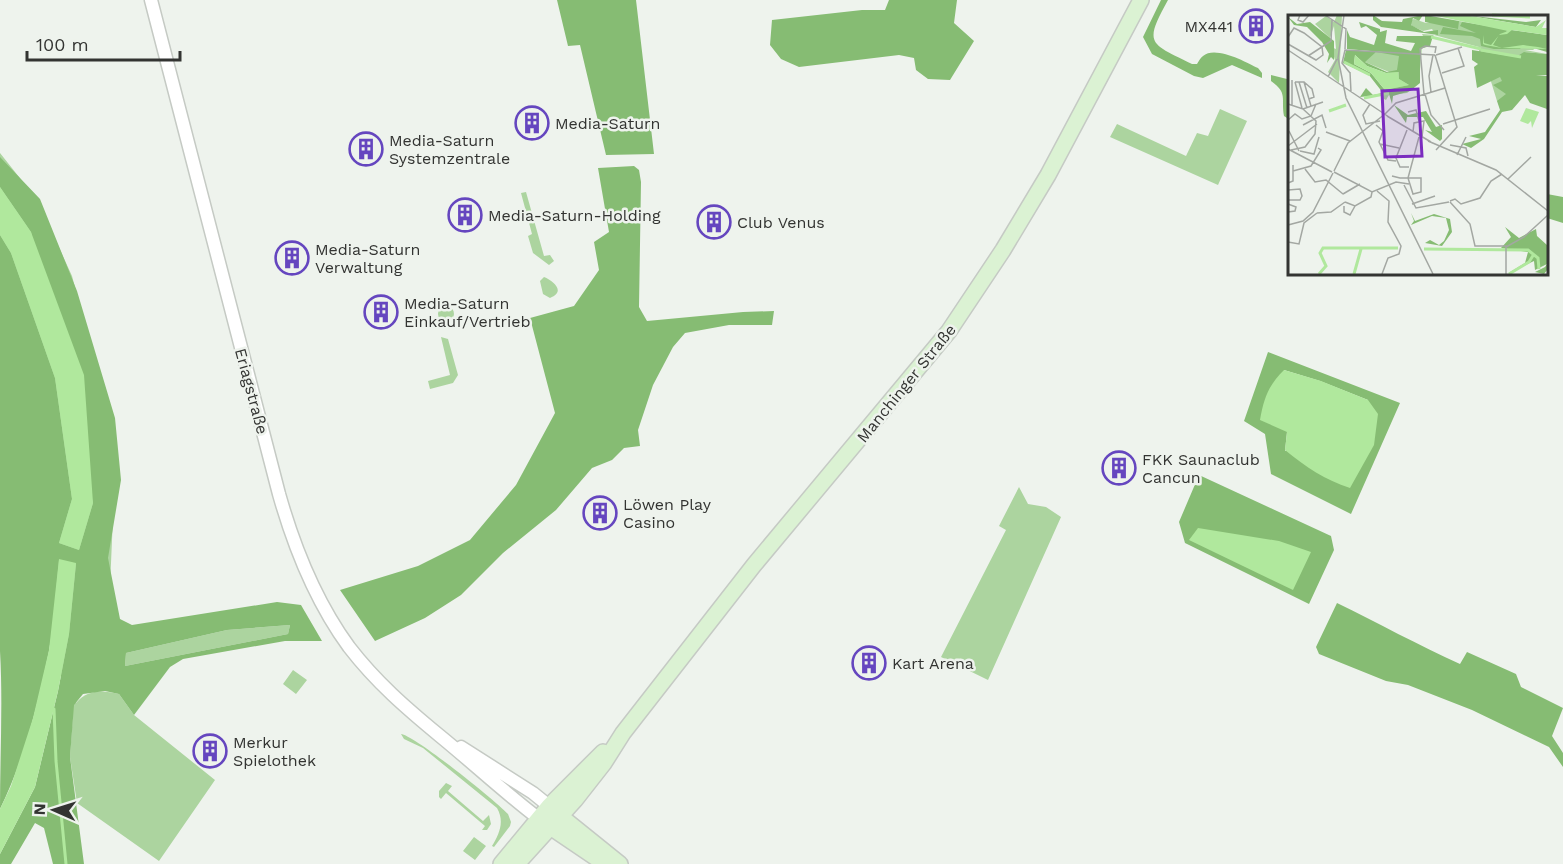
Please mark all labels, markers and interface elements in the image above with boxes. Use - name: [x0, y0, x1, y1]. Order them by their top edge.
- building icon: MX441: [1238, 8, 1274, 44]
- inset map: [1288, 15, 1548, 274]
- place label: MX441: [1184, 17, 1233, 36]
- scale bar: [27, 24, 180, 62]
- text: 100 m: [36, 34, 89, 55]
- building icon: Media-Saturn: [514, 105, 550, 141]
- place label: Media-Saturn: [555, 114, 660, 133]
- building icon: Media-Saturn Systemzentrale: [348, 131, 384, 167]
- place label: Media-Saturn Systemzentrale: [389, 131, 510, 168]
- building icon: Media-Saturn-Holding: [447, 197, 483, 233]
- building icon: Club Venus: [696, 204, 732, 240]
- place label: Media-Saturn-Holding: [488, 206, 661, 225]
- place label: Club Venus: [737, 213, 825, 232]
- building icon: Media-Saturn Verwaltung: [274, 240, 310, 276]
- place label: Media-Saturn Verwaltung: [315, 240, 420, 277]
- building icon: Media-Saturn Einkauf/Vertrieb: [363, 294, 399, 330]
- place label: Media-Saturn Einkauf/Vertrieb: [404, 294, 531, 331]
- street label: Manchinger Straße: [853, 320, 960, 446]
- street label: Eriagstraße: [231, 346, 272, 436]
- building icon: FKK Saunaclub Cancun: [1101, 450, 1137, 486]
- place label: FKK Saunaclub Cancun: [1142, 450, 1260, 487]
- building icon: Löwen Play Casino: [582, 495, 618, 531]
- place label: Löwen Play Casino: [623, 495, 712, 532]
- building icon: Kart Arena: [851, 645, 887, 681]
- place label: Kart Arena: [892, 654, 974, 673]
- building icon: Merkur Spielothek: [192, 733, 228, 769]
- place label: Merkur Spielothek: [233, 733, 316, 770]
- north arrow: [24, 780, 84, 840]
- text: N: [30, 803, 49, 816]

